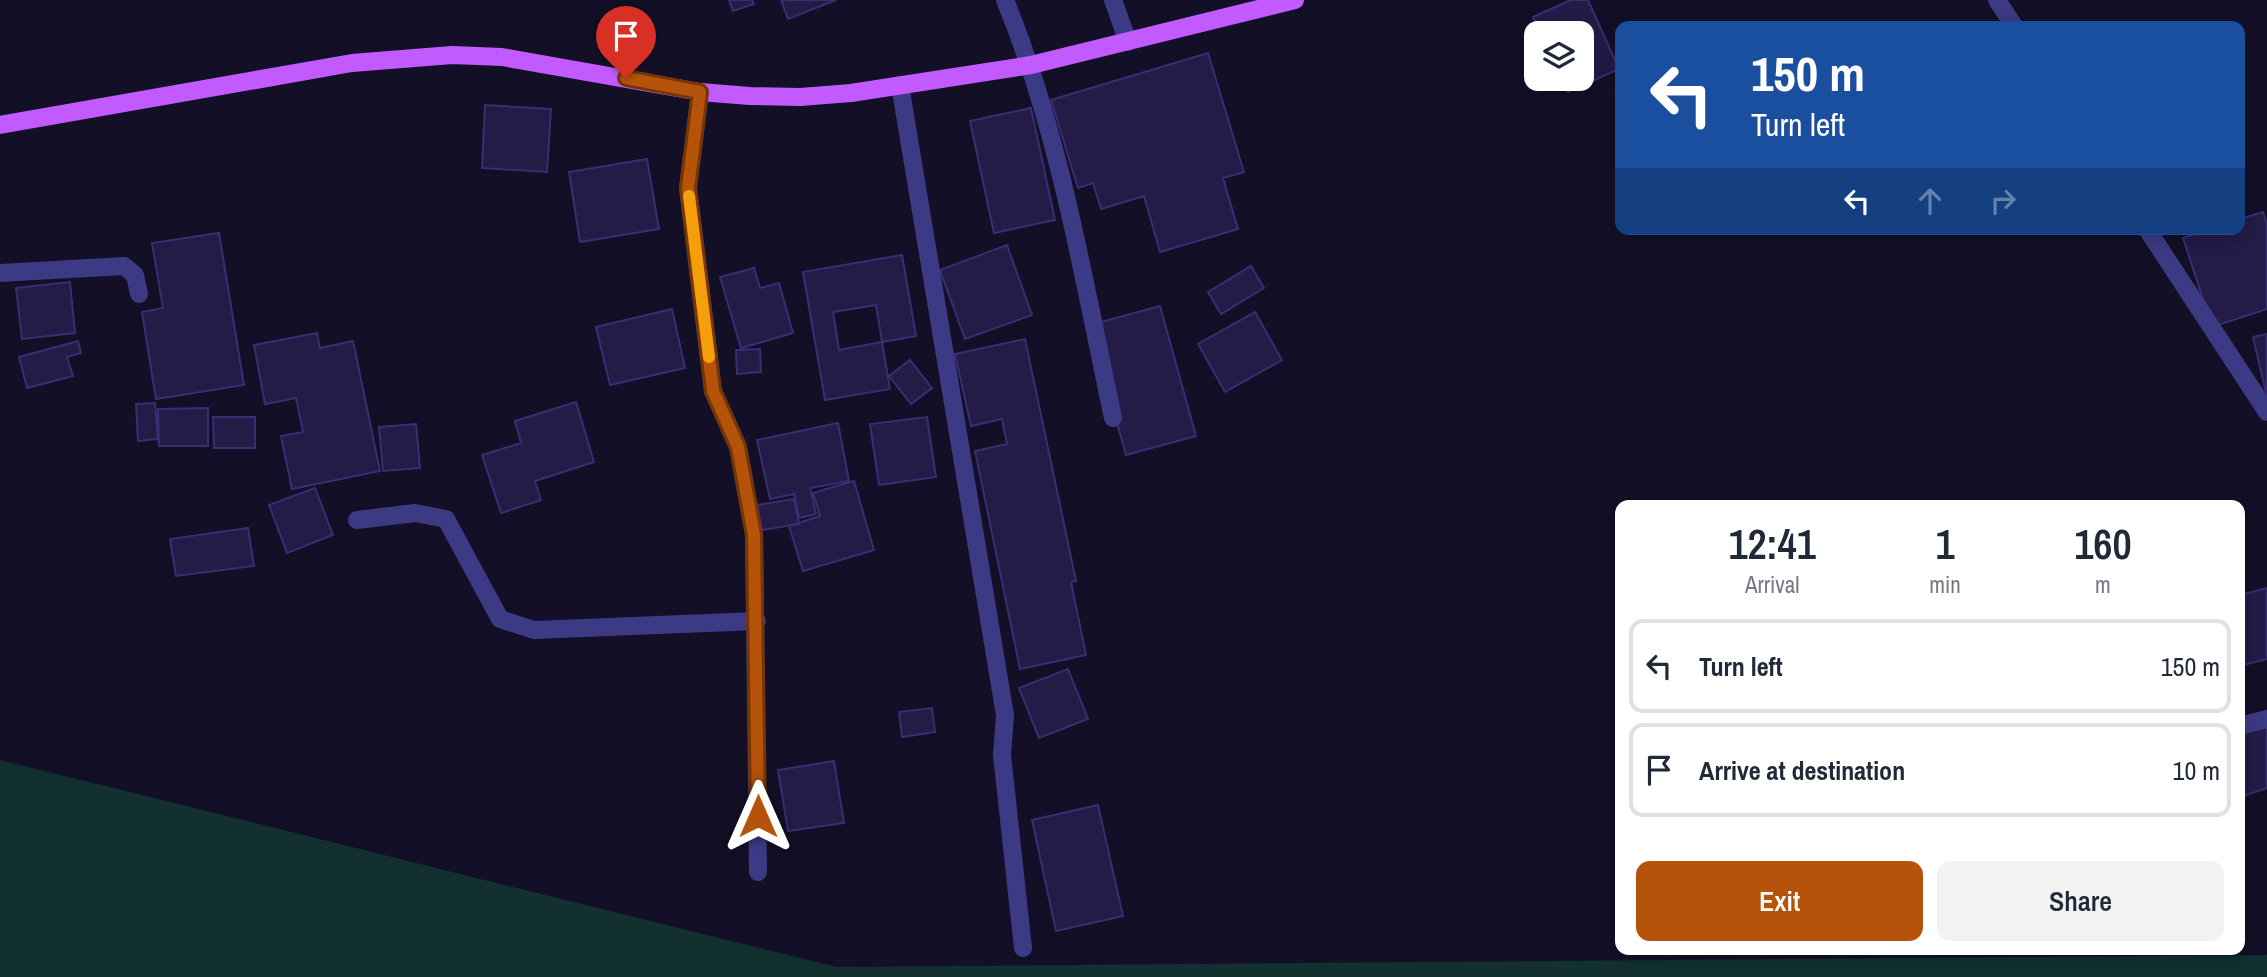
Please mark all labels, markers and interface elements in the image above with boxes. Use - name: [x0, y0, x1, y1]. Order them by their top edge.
- pin: [596, 6, 656, 78]
- icon: arrive: [607, 17, 645, 55]
- map controls: [1524, 21, 1594, 91]
- button: layers: [1524, 21, 1594, 91]
- text: 150 m: [1751, 40, 1865, 106]
- icon: left: [1636, 49, 1727, 140]
- text: Turn left: [1751, 103, 1845, 146]
- icon: left: [1838, 182, 1876, 220]
- icon: ahead: [1911, 182, 1949, 220]
- icon: right: [1984, 182, 2022, 220]
- text: 12:41: [1728, 516, 1816, 572]
- text: 1: [1935, 516, 1955, 572]
- text: 160: [2074, 516, 2132, 572]
- text: Arrival: [1745, 569, 1799, 600]
- text: min: [1929, 569, 1961, 600]
- text: m: [2095, 569, 2111, 600]
- icon: left: [1640, 647, 1678, 685]
- text: Turn left: [1699, 649, 1783, 684]
- text: 150 m: [2161, 649, 2220, 684]
- icon: arrive: [1640, 751, 1678, 789]
- text: Arrive at destination: [1699, 753, 1905, 788]
- text: 10 m: [2173, 753, 2220, 788]
- position arrow: [721, 779, 795, 853]
- button: Exit: [1636, 861, 1923, 941]
- button: Share: [1937, 861, 2224, 941]

